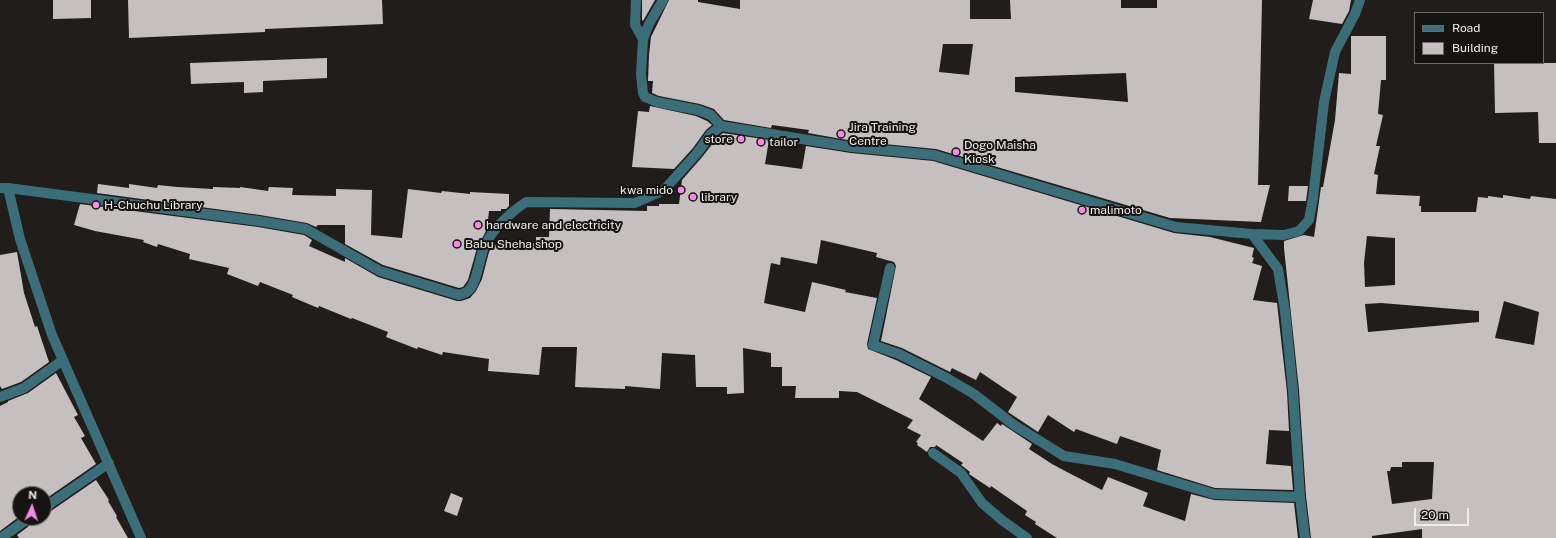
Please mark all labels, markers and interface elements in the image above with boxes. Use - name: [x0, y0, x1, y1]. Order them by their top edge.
- legend: [1414, 12, 1544, 64]
- text: Road: [1452, 21, 1480, 35]
- text: Building: [1452, 41, 1498, 55]
- place label: Jira Training Centre: [849, 120, 916, 148]
- marker: Jira Training Centre: [836, 129, 846, 139]
- place label: store: [704, 132, 733, 146]
- marker: store: [736, 134, 746, 144]
- place label: tailor: [769, 135, 798, 149]
- marker: tailor: [756, 137, 766, 147]
- place label: Dogo Maisha Kiosk: [964, 138, 1036, 166]
- marker: Dogo Maisha Kiosk: [951, 147, 961, 157]
- place label: kwa mido: [620, 183, 673, 197]
- marker: kwa mido: [676, 185, 686, 195]
- place label: library: [701, 190, 737, 204]
- marker: library: [688, 192, 698, 202]
- place label: H-Chuchu Library: [104, 198, 203, 212]
- marker: H-Chuchu Library: [91, 200, 101, 210]
- place label: malimoto: [1090, 203, 1142, 217]
- marker: malimoto: [1077, 205, 1087, 215]
- place label: hardware and electricity: [486, 218, 621, 232]
- marker: hardware and electricity: [473, 220, 483, 230]
- place label: Babu Sheha shop: [465, 237, 562, 251]
- marker: Babu Sheha shop: [452, 239, 462, 249]
- north arrow: [12, 486, 52, 526]
- text: N: [28, 489, 37, 501]
- scale bar: [1416, 500, 1471, 526]
- text: 20 m: [1421, 508, 1449, 522]

